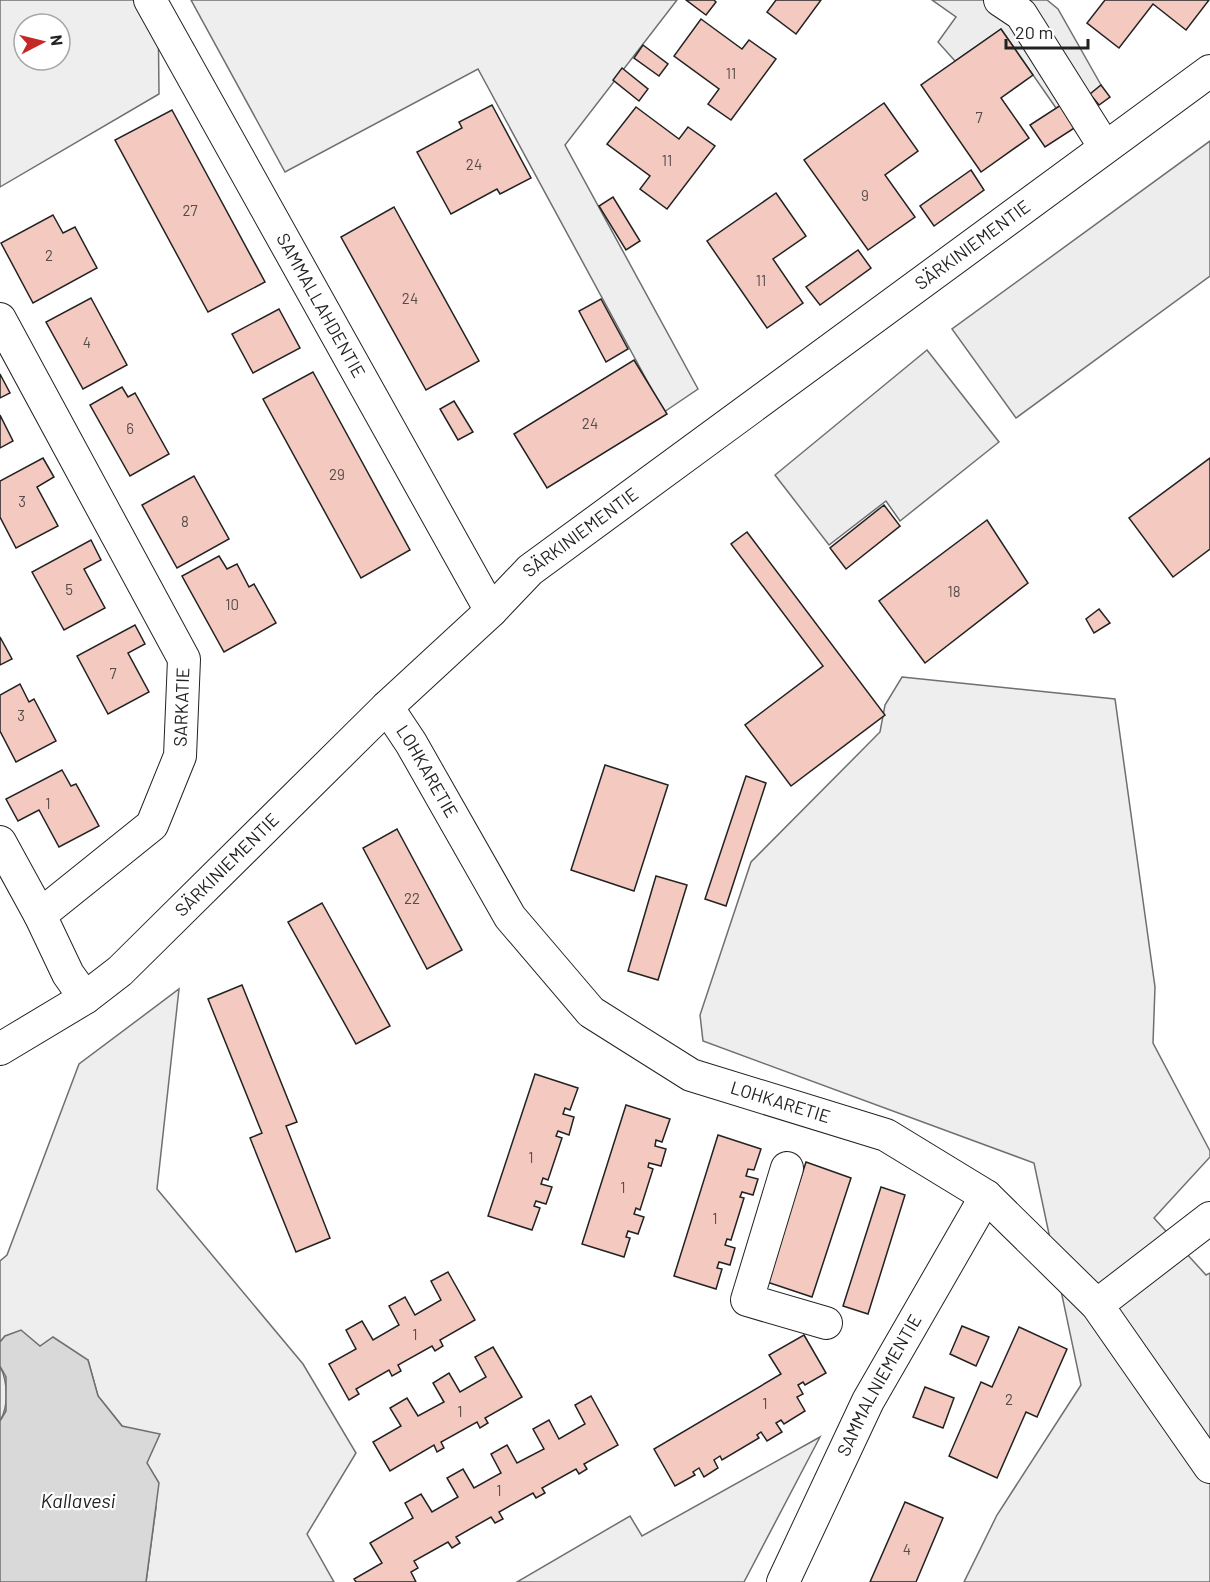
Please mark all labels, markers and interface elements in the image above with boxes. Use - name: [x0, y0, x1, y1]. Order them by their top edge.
- north arrow: [12, 12, 72, 72]
- scale bar: [1006, 12, 1088, 50]
- text: 20 m: [1015, 21, 1053, 43]
- text: N: [47, 34, 67, 47]
- house number: 11: [726, 64, 736, 82]
- house number: 7: [975, 108, 983, 126]
- house number: 11: [662, 151, 672, 169]
- house number: 24: [466, 155, 482, 173]
- house number: 9: [861, 186, 869, 204]
- street label: SÄRKINIEMENTIE: [910, 195, 1034, 294]
- house number: 27: [182, 201, 198, 219]
- street label: SAMMALLAHDENTIE: [272, 229, 371, 381]
- house number: 2: [45, 246, 53, 264]
- house number: 11: [756, 271, 766, 289]
- house number: 24: [402, 289, 418, 307]
- house number: 4: [83, 333, 91, 351]
- house number: 24: [582, 414, 598, 432]
- house number: 6: [126, 419, 134, 437]
- house number: 29: [329, 465, 345, 483]
- street label: SÄRKINIEMENTIE: [517, 482, 642, 581]
- house number: 3: [18, 492, 26, 510]
- house number: 8: [181, 512, 189, 530]
- house number: 5: [65, 580, 73, 598]
- house number: 18: [947, 582, 961, 600]
- house number: 10: [225, 595, 239, 613]
- house number: 7: [109, 664, 117, 682]
- street label: SARKATIE: [169, 667, 193, 747]
- house number: 3: [17, 706, 25, 724]
- street label: LOHKARETIE: [392, 721, 463, 821]
- house number: 1: [45, 794, 51, 812]
- street label: SÄRKINIEMENTIE: [170, 808, 283, 921]
- house number: 22: [404, 889, 420, 907]
- street label: LOHKARETIE: [728, 1076, 833, 1127]
- house number: 1: [528, 1148, 534, 1166]
- house number: 1: [620, 1178, 626, 1196]
- house number: 1: [712, 1209, 718, 1227]
- street label: SAMMALNIEMENTIE: [832, 1310, 926, 1459]
- house number: 1: [412, 1325, 418, 1343]
- house number: 2: [1005, 1390, 1013, 1408]
- house number: 1: [762, 1394, 768, 1412]
- house number: 1: [457, 1402, 463, 1420]
- house number: 1: [496, 1481, 502, 1499]
- water label: Kallavesi: [40, 1488, 116, 1512]
- house number: 4: [903, 1540, 911, 1558]

